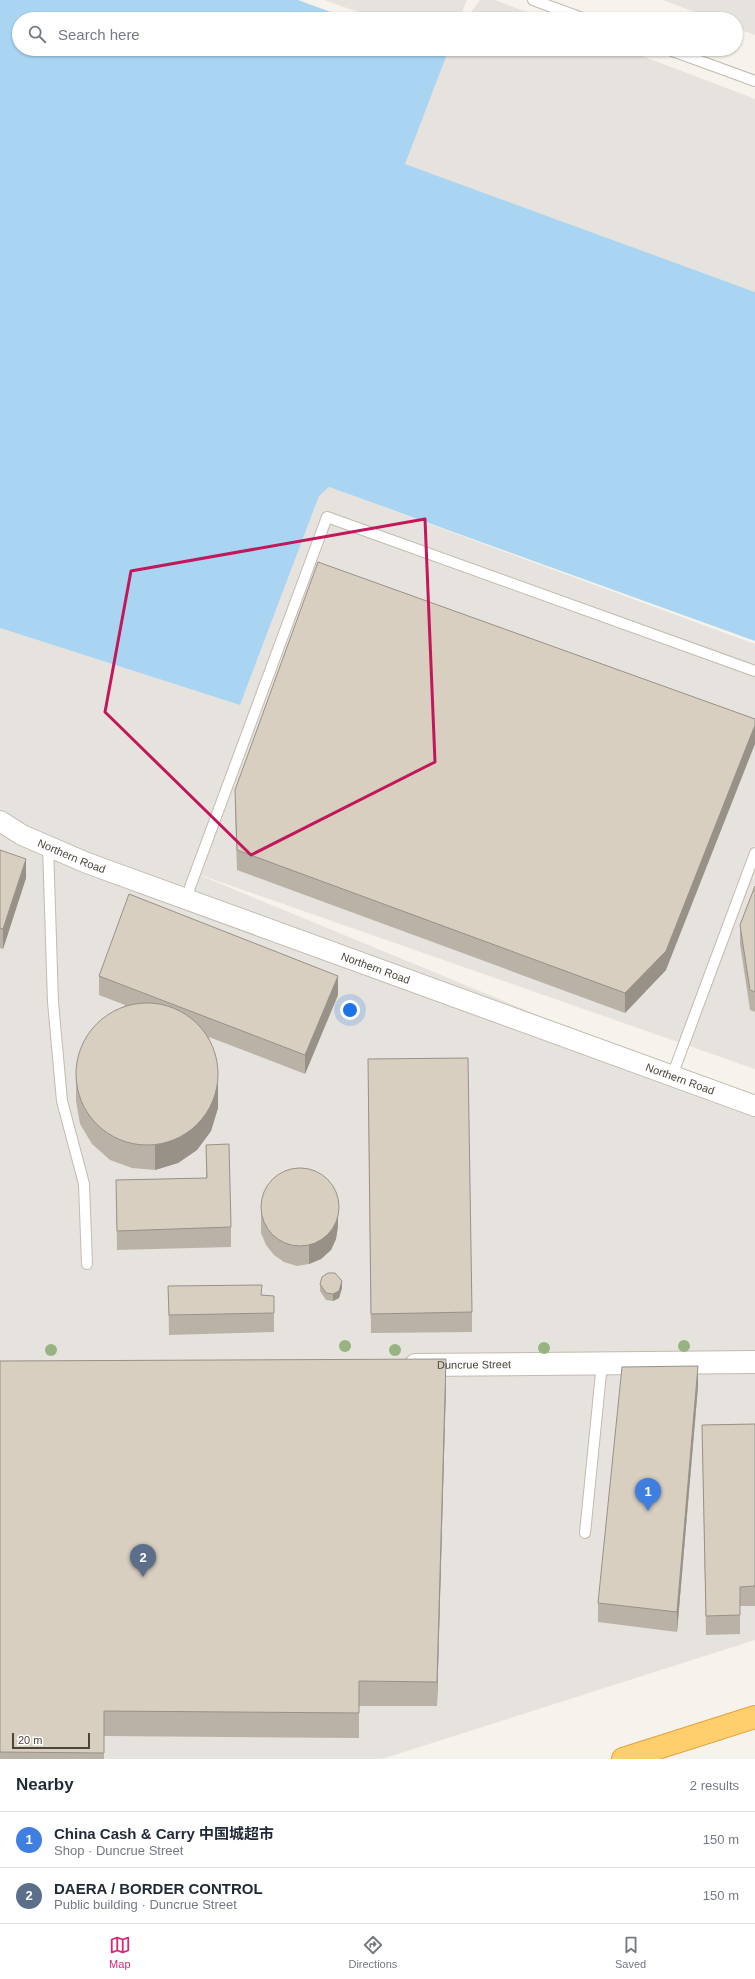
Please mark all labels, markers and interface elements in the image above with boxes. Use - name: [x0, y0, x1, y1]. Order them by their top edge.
- search box: [12, 12, 743, 56]
- icon: search: [26, 23, 48, 45]
- text: Search here: [58, 26, 140, 43]
- street label: Northern Road: [36, 837, 107, 875]
- street label: Northern Road: [340, 950, 412, 986]
- your location: [340, 1000, 360, 1020]
- street label: Northern Road: [644, 1061, 716, 1097]
- street label: Duncrue Street: [437, 1358, 511, 1371]
- pin: 1: [635, 1478, 661, 1511]
- pin: 2: [130, 1544, 156, 1577]
- scale bar: [12, 1731, 90, 1750]
- text: 20 m: [18, 1734, 42, 1746]
- text: Nearby: [16, 1775, 74, 1794]
- text: 2 results: [690, 1778, 739, 1793]
- text: China Cash & Carry 中国城超市: [54, 1825, 274, 1842]
- text: 1: [25, 1832, 33, 1847]
- text: 150 m: [703, 1832, 739, 1847]
- text: Shop · Duncrue Street: [54, 1843, 183, 1858]
- text: DAERA / BORDER CONTROL: [54, 1880, 263, 1897]
- text: 2: [25, 1888, 33, 1903]
- text: 150 m: [703, 1888, 739, 1903]
- text: Public building · Duncrue Street: [54, 1897, 237, 1912]
- tab: Map: [109, 1934, 131, 1970]
- tab: Directions: [348, 1934, 397, 1970]
- tab: Saved: [615, 1934, 646, 1970]

